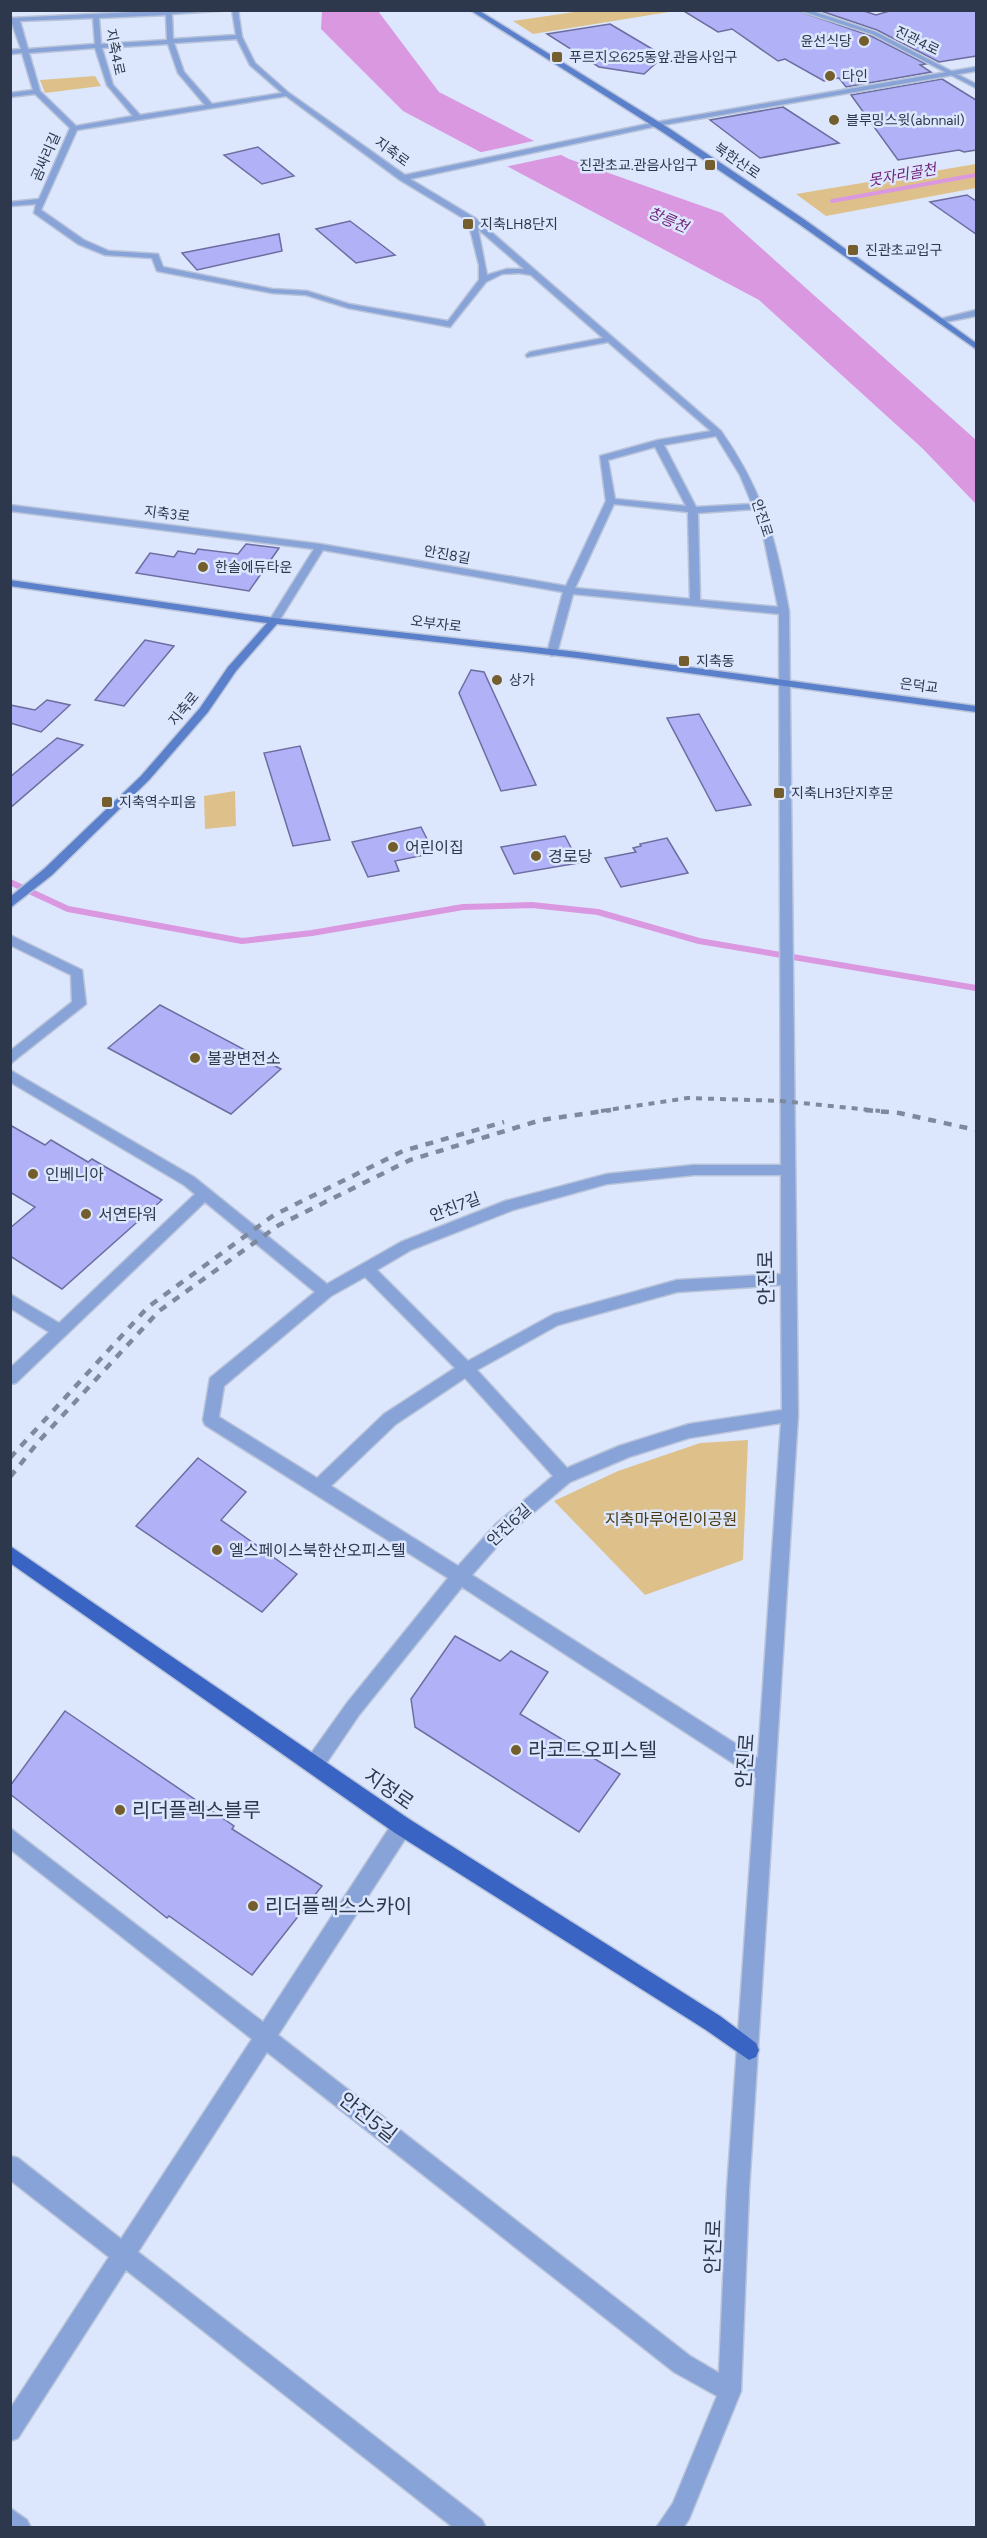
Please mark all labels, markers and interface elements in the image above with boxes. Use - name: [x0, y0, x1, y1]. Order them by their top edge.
- street label: 진관4로: [892, 23, 942, 59]
- street label: 지축4로: [102, 27, 128, 77]
- place label: 윤선식당: [800, 33, 852, 50]
- marker: 윤선식당: [857, 34, 871, 48]
- place label: 푸르지오625동앞.관음사입구: [569, 49, 738, 66]
- marker: 푸르지오625동앞.관음사입구: [550, 50, 564, 64]
- place label: 다인: [842, 68, 868, 85]
- marker: 다인: [823, 69, 837, 83]
- place label: 블루밍스윗(abnnail): [846, 112, 965, 129]
- marker: 블루밍스윗(abnnail): [827, 113, 841, 127]
- street label: 곰싸리길: [28, 130, 64, 184]
- street label: 지축로: [371, 134, 413, 170]
- street label: 북한산로: [711, 140, 763, 183]
- place label: 진관초교.관음사입구: [579, 157, 698, 174]
- marker: 진관초교.관음사입구: [703, 158, 717, 172]
- water label: 못자리골천: [866, 160, 940, 190]
- water label: 창릉천: [645, 204, 693, 237]
- place label: 지축LH8단지: [480, 216, 558, 233]
- marker: 지축LH8단지: [461, 217, 475, 231]
- place label: 진관초교입구: [865, 242, 942, 259]
- marker: 진관초교입구: [846, 243, 860, 257]
- street label: 안진로: [748, 497, 776, 539]
- street label: 지축3로: [143, 503, 191, 525]
- street label: 안진8길: [422, 543, 472, 567]
- place label: 한솔에듀타운: [215, 559, 292, 576]
- marker: 한솔에듀타운: [196, 560, 210, 574]
- street label: 오부자로: [409, 612, 463, 636]
- place label: 지축동: [696, 653, 735, 670]
- marker: 지축동: [677, 654, 691, 668]
- place label: 상가: [509, 672, 535, 689]
- marker: 상가: [490, 673, 504, 687]
- street label: 은덕교: [899, 675, 939, 697]
- street label: 지축로: [165, 689, 203, 729]
- place label: 지축LH3단지후문: [791, 785, 894, 802]
- marker: 지축LH3단지후문: [772, 786, 786, 800]
- place label: 지축역수피움: [119, 794, 196, 811]
- marker: 지축역수피움: [100, 795, 114, 809]
- place label: 어린이집: [405, 838, 464, 857]
- marker: 어린이집: [386, 840, 400, 854]
- place label: 경로당: [548, 847, 592, 866]
- marker: 경로당: [529, 849, 543, 863]
- place label: 불광변전소: [207, 1049, 281, 1068]
- marker: 불광변전소: [188, 1051, 202, 1065]
- place label: 인베니아: [45, 1165, 104, 1184]
- marker: 인베니아: [26, 1167, 40, 1181]
- street label: 안진7길: [427, 1189, 483, 1225]
- place label: 서연타워: [98, 1205, 157, 1224]
- marker: 서연타워: [79, 1207, 93, 1221]
- street label: 안진로: [754, 1250, 778, 1306]
- street label: 안진6길: [483, 1500, 535, 1550]
- park label: 지축마루어린이공원: [605, 1510, 737, 1529]
- place label: 엘스페이스북한산오피스텔: [229, 1541, 406, 1560]
- marker: 엘스페이스북한산오피스텔: [210, 1543, 224, 1557]
- street label: 안진로: [731, 1733, 759, 1789]
- place label: 라코드오피스텔: [528, 1738, 657, 1762]
- marker: 라코드오피스텔: [509, 1743, 523, 1757]
- street label: 지정로: [360, 1763, 418, 1815]
- place label: 리더플렉스블루: [132, 1798, 261, 1822]
- marker: 리더플렉스블루: [113, 1803, 127, 1817]
- place label: 리더플렉스스카이: [265, 1894, 412, 1918]
- marker: 리더플렉스스카이: [246, 1899, 260, 1913]
- street label: 안진5길: [334, 2087, 402, 2147]
- street label: 안진로: [700, 2219, 726, 2275]

